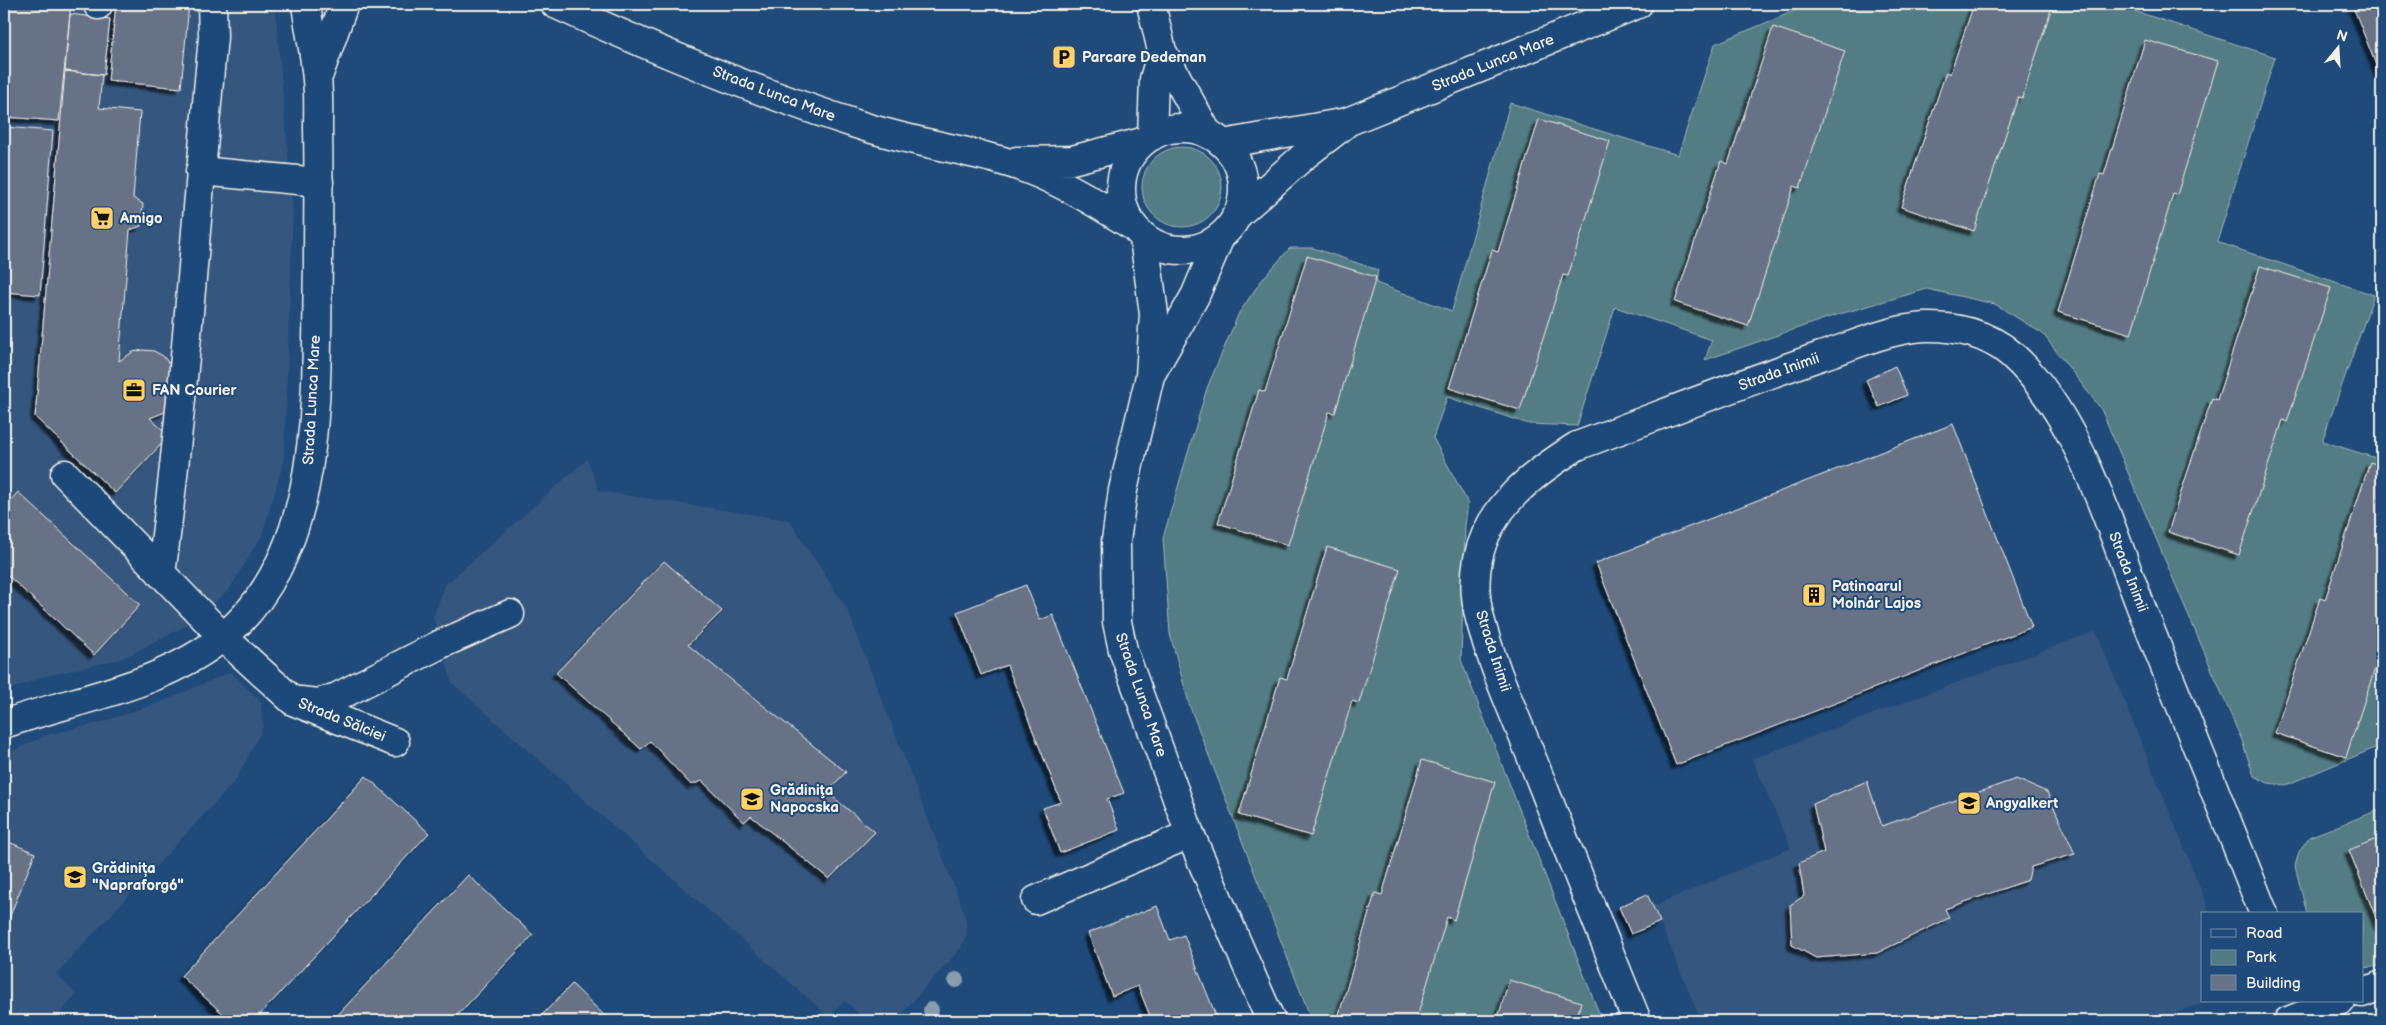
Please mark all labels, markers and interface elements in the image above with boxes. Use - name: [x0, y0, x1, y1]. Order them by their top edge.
- north arrow: [2314, 22, 2364, 72]
- text: N: [2334, 26, 2349, 46]
- street label: Strada Lunca Mare: [1429, 30, 1557, 96]
- parking icon: Parcare Dedeman: [1051, 44, 1077, 70]
- place label: Parcare Dedeman: [1082, 48, 1206, 67]
- street label: Strada Lunca Mare: [710, 62, 838, 126]
- supermarket icon: Amigo: [89, 205, 115, 231]
- place label: Amigo: [119, 209, 163, 228]
- street label: Strada Lunca Mare: [299, 335, 325, 465]
- street label: Strada Inimii: [1736, 349, 1822, 395]
- office icon: FAN Courier: [121, 377, 147, 403]
- place label: FAN Courier: [152, 381, 237, 400]
- street label: Strada Inimii: [2104, 529, 2152, 615]
- place label: Patinoarul Molnár Lajos: [1832, 577, 1921, 613]
- building icon: Patinoarul Molnár Lajos: [1801, 582, 1827, 608]
- street label: Strada Inimii: [1471, 608, 1515, 694]
- street label: Strada Lunca Mare: [1111, 631, 1171, 760]
- street label: Strada Sălciei: [295, 694, 389, 746]
- place label: Grădiniţa Napocska: [770, 781, 839, 817]
- school or university icon: Grădiniţa Napocska: [739, 786, 765, 812]
- school or university icon: Angyalkert: [1956, 790, 1982, 816]
- place label: Angyalkert: [1985, 794, 2058, 813]
- place label: Grădinița "Napraforgó": [92, 859, 184, 895]
- school or university icon: Grădinița "Napraforgó": [62, 864, 88, 890]
- legend: [2201, 912, 2364, 1002]
- text: Road: [2246, 924, 2282, 943]
- text: Park: [2246, 948, 2277, 967]
- text: Building: [2246, 974, 2301, 993]

